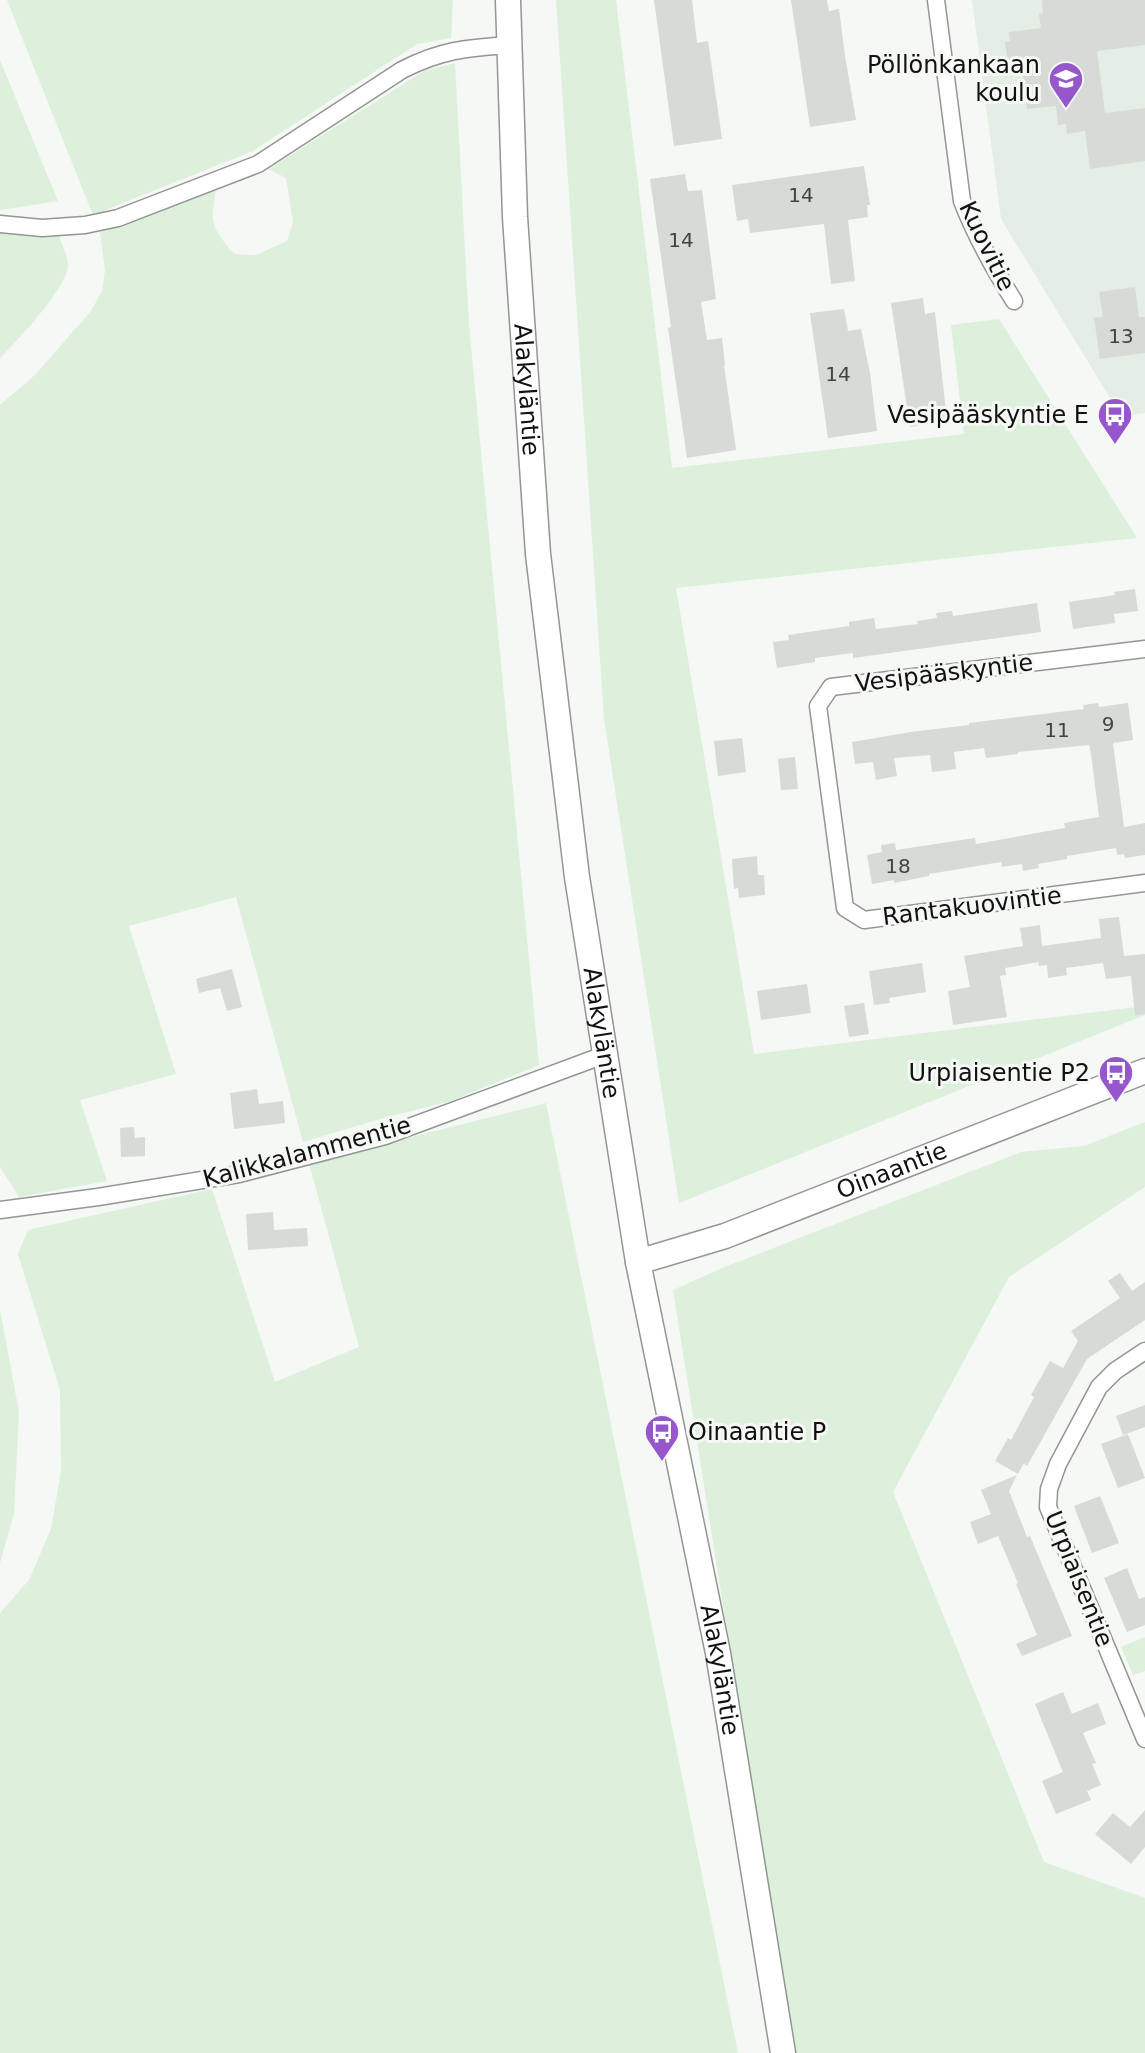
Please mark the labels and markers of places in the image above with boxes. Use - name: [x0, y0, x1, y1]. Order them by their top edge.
- place label: Pöllönkankaan koulu: [867, 51, 1040, 107]
- school or university icon: Pöllönkankaan koulu: [1047, 60, 1085, 110]
- bus stop icon: Vesipääskyntie E: [1096, 396, 1134, 446]
- place label: Vesipääskyntie E: [887, 401, 1089, 429]
- bus stop icon: Urpiaisentie P2: [1097, 1054, 1135, 1104]
- place label: Urpiaisentie P2: [909, 1059, 1090, 1087]
- bus stop icon: Oinaantie P: [643, 1413, 681, 1463]
- place label: Oinaantie P: [688, 1418, 826, 1446]

